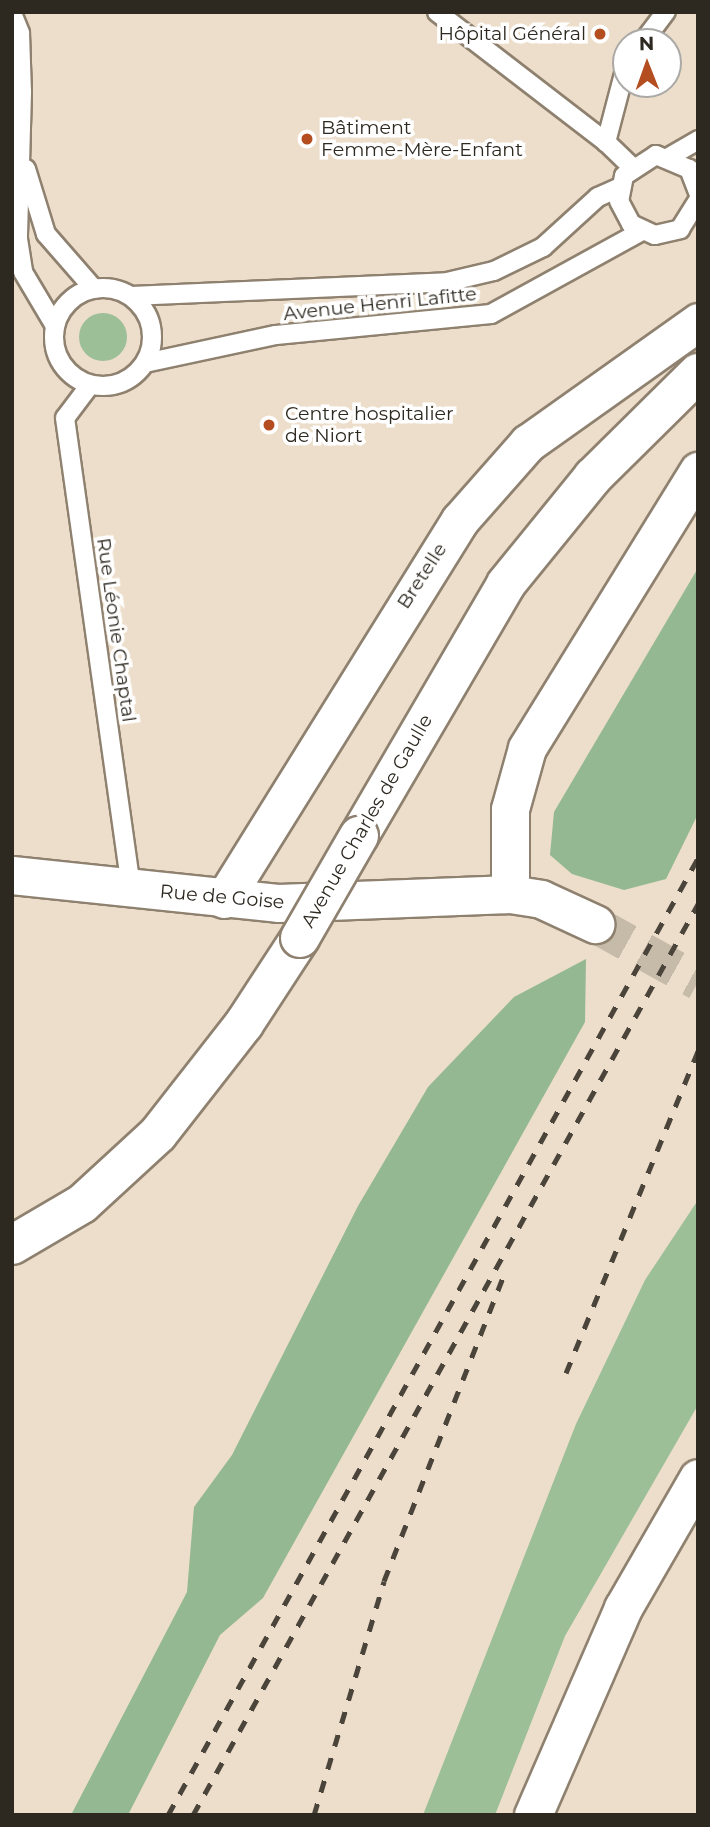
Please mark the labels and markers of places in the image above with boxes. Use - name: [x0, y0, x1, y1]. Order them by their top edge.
- place label: Hôpital Général: [439, 23, 586, 45]
- marker: Hôpital Général: [592, 26, 608, 42]
- place label: Bâtiment Femme-Mère-Enfant: [321, 117, 523, 161]
- marker: Bâtiment Femme-Mère-Enfant: [299, 131, 315, 147]
- place label: Centre hospitalier de Niort: [285, 403, 454, 447]
- marker: Centre hospitalier de Niort: [259, 415, 279, 435]

